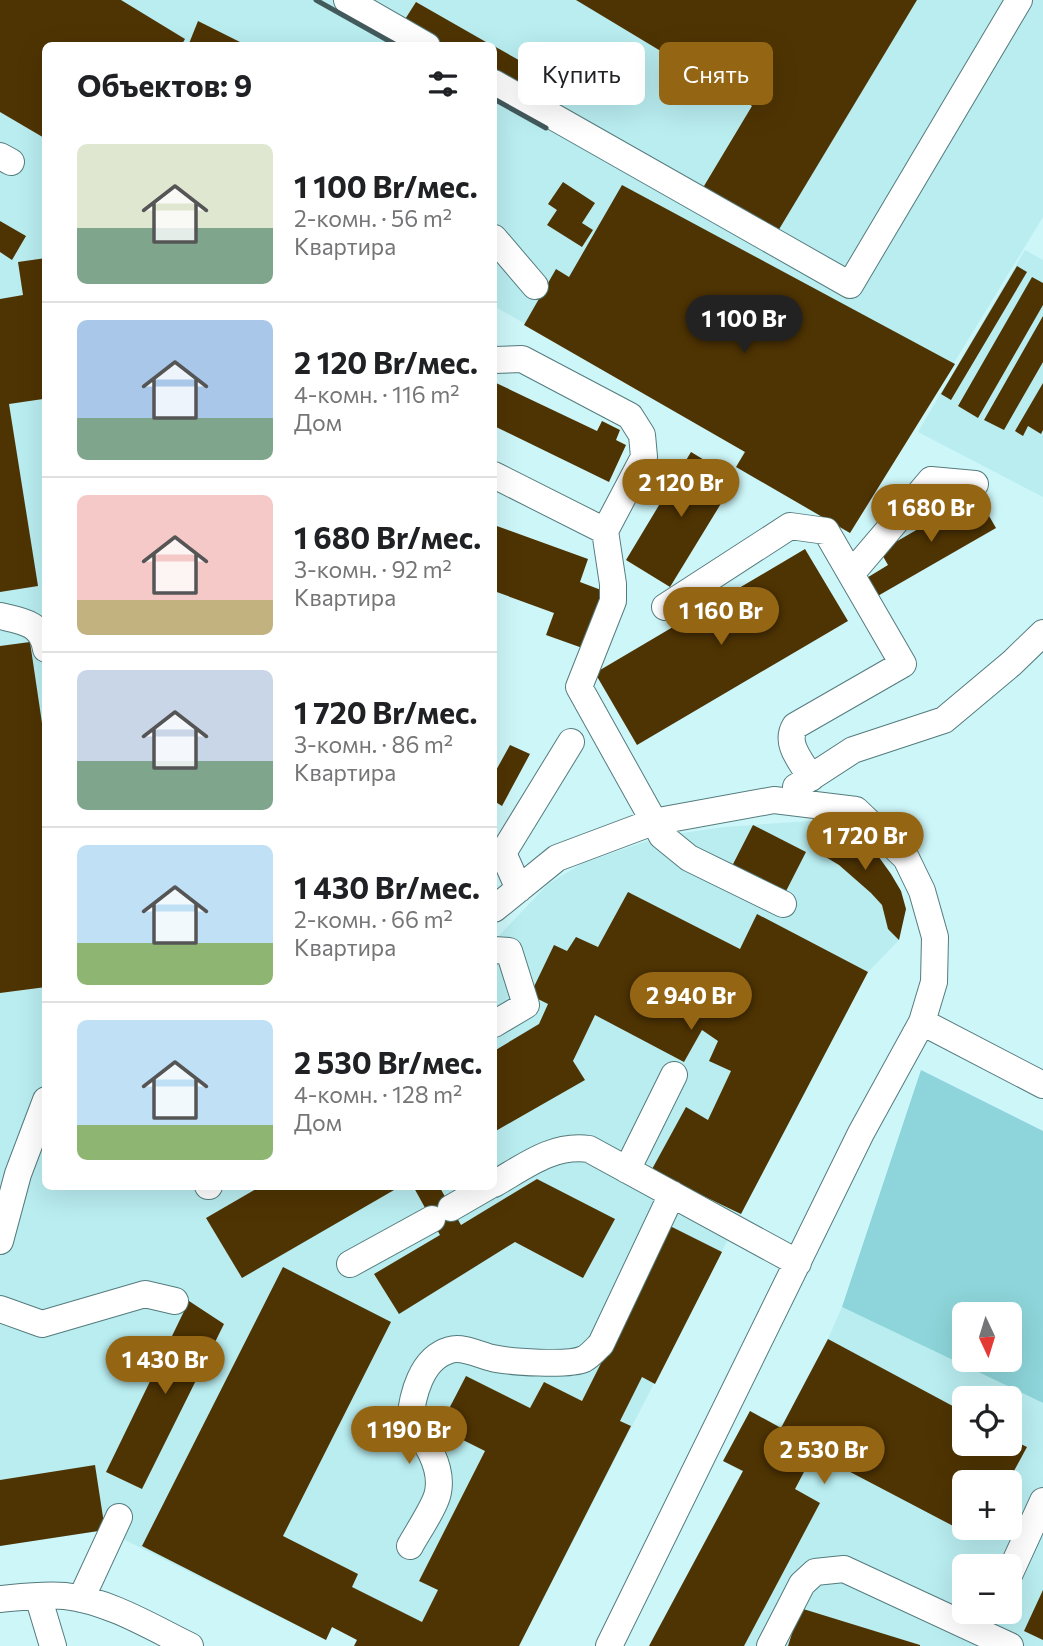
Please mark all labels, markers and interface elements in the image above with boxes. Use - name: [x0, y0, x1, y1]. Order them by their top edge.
- chip: Купить: [518, 42, 645, 105]
- chip: Снять: [659, 42, 773, 105]
- icon: filters: [424, 65, 462, 103]
- text: Объектов: 9: [77, 66, 252, 103]
- text: 1 100 Br/мес.: [294, 167, 478, 204]
- icon: home: [133, 172, 217, 256]
- text: 2-комн. · 56 m²: [294, 204, 452, 232]
- text: Квартира: [294, 232, 396, 260]
- pin: 1 100 Br: [672, 296, 816, 355]
- text: 1 100 Br: [702, 304, 786, 332]
- text: 2 120 Br/мес.: [294, 343, 478, 380]
- icon: home: [133, 348, 217, 432]
- text: 4-комн. · 116 m²: [294, 380, 459, 408]
- text: Дом: [294, 408, 342, 436]
- pin: 2 120 Br: [609, 460, 753, 519]
- text: 2 120 Br: [638, 468, 724, 496]
- pin: 1 680 Br: [859, 484, 1003, 544]
- text: 1 680 Br: [887, 493, 975, 521]
- text: 1 680 Br/мес.: [294, 518, 481, 555]
- icon: home: [133, 523, 217, 607]
- text: 3-комн. · 92 m²: [294, 555, 452, 583]
- text: Квартира: [294, 583, 396, 611]
- pin: 1 160 Br: [649, 588, 793, 647]
- text: 1 160 Br: [679, 596, 763, 624]
- text: 1 720 Br/мес.: [294, 693, 477, 730]
- icon: home: [133, 698, 217, 782]
- text: 3-комн. · 86 m²: [294, 730, 453, 758]
- text: Квартира: [294, 758, 396, 786]
- pin: 1 720 Br: [793, 812, 937, 872]
- text: 1 720 Br: [823, 821, 907, 849]
- text: 1 430 Br/мес.: [294, 868, 480, 905]
- icon: home: [133, 873, 217, 957]
- text: 2-комн. · 66 m²: [294, 905, 453, 933]
- text: Квартира: [294, 933, 396, 961]
- pin: 2 940 Br: [619, 972, 763, 1032]
- text: 2 940 Br: [646, 981, 736, 1009]
- text: 2 530 Br/мес.: [294, 1043, 483, 1080]
- icon: home: [133, 1048, 217, 1132]
- text: 4-комн. · 128 m²: [294, 1080, 462, 1108]
- text: Дом: [294, 1108, 342, 1136]
- north arrow: [952, 1302, 1022, 1372]
- map controls: [952, 1302, 1022, 1624]
- pin: 1 430 Br: [93, 1336, 237, 1396]
- text: 1 430 Br: [122, 1345, 208, 1373]
- button: locate: [952, 1386, 1022, 1456]
- pin: 1 190 Br: [337, 1406, 481, 1466]
- text: 1 190 Br: [367, 1415, 451, 1443]
- pin: 2 530 Br: [752, 1426, 896, 1486]
- text: 2 530 Br: [780, 1435, 868, 1463]
- button: +: [952, 1470, 1022, 1540]
- button: −: [952, 1554, 1022, 1624]

